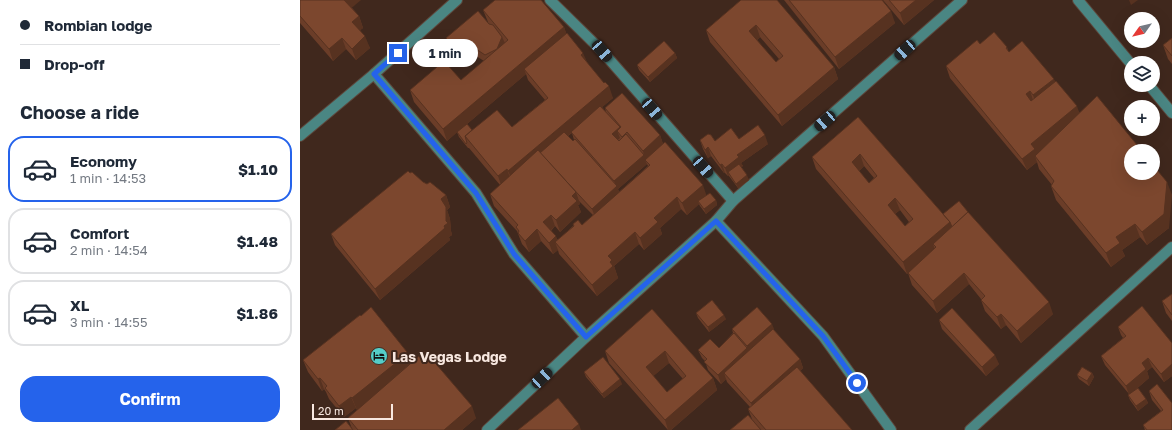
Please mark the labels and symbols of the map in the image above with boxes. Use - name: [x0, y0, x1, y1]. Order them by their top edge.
- north arrow: [1124, 12, 1160, 48]
- car: [590, 38, 614, 64]
- car: [892, 38, 918, 62]
- callout: 1 min: [412, 39, 478, 67]
- route end: [389, 44, 407, 62]
- car: [640, 96, 664, 122]
- car: [812, 109, 838, 133]
- car: [691, 154, 715, 180]
- hotel icon: Las Vegas Lodge: [369, 346, 389, 366]
- place label: Las Vegas Lodge: [392, 348, 507, 365]
- car: [529, 365, 555, 391]
- route start: [848, 374, 866, 392]
- scale bar: [312, 402, 393, 421]

